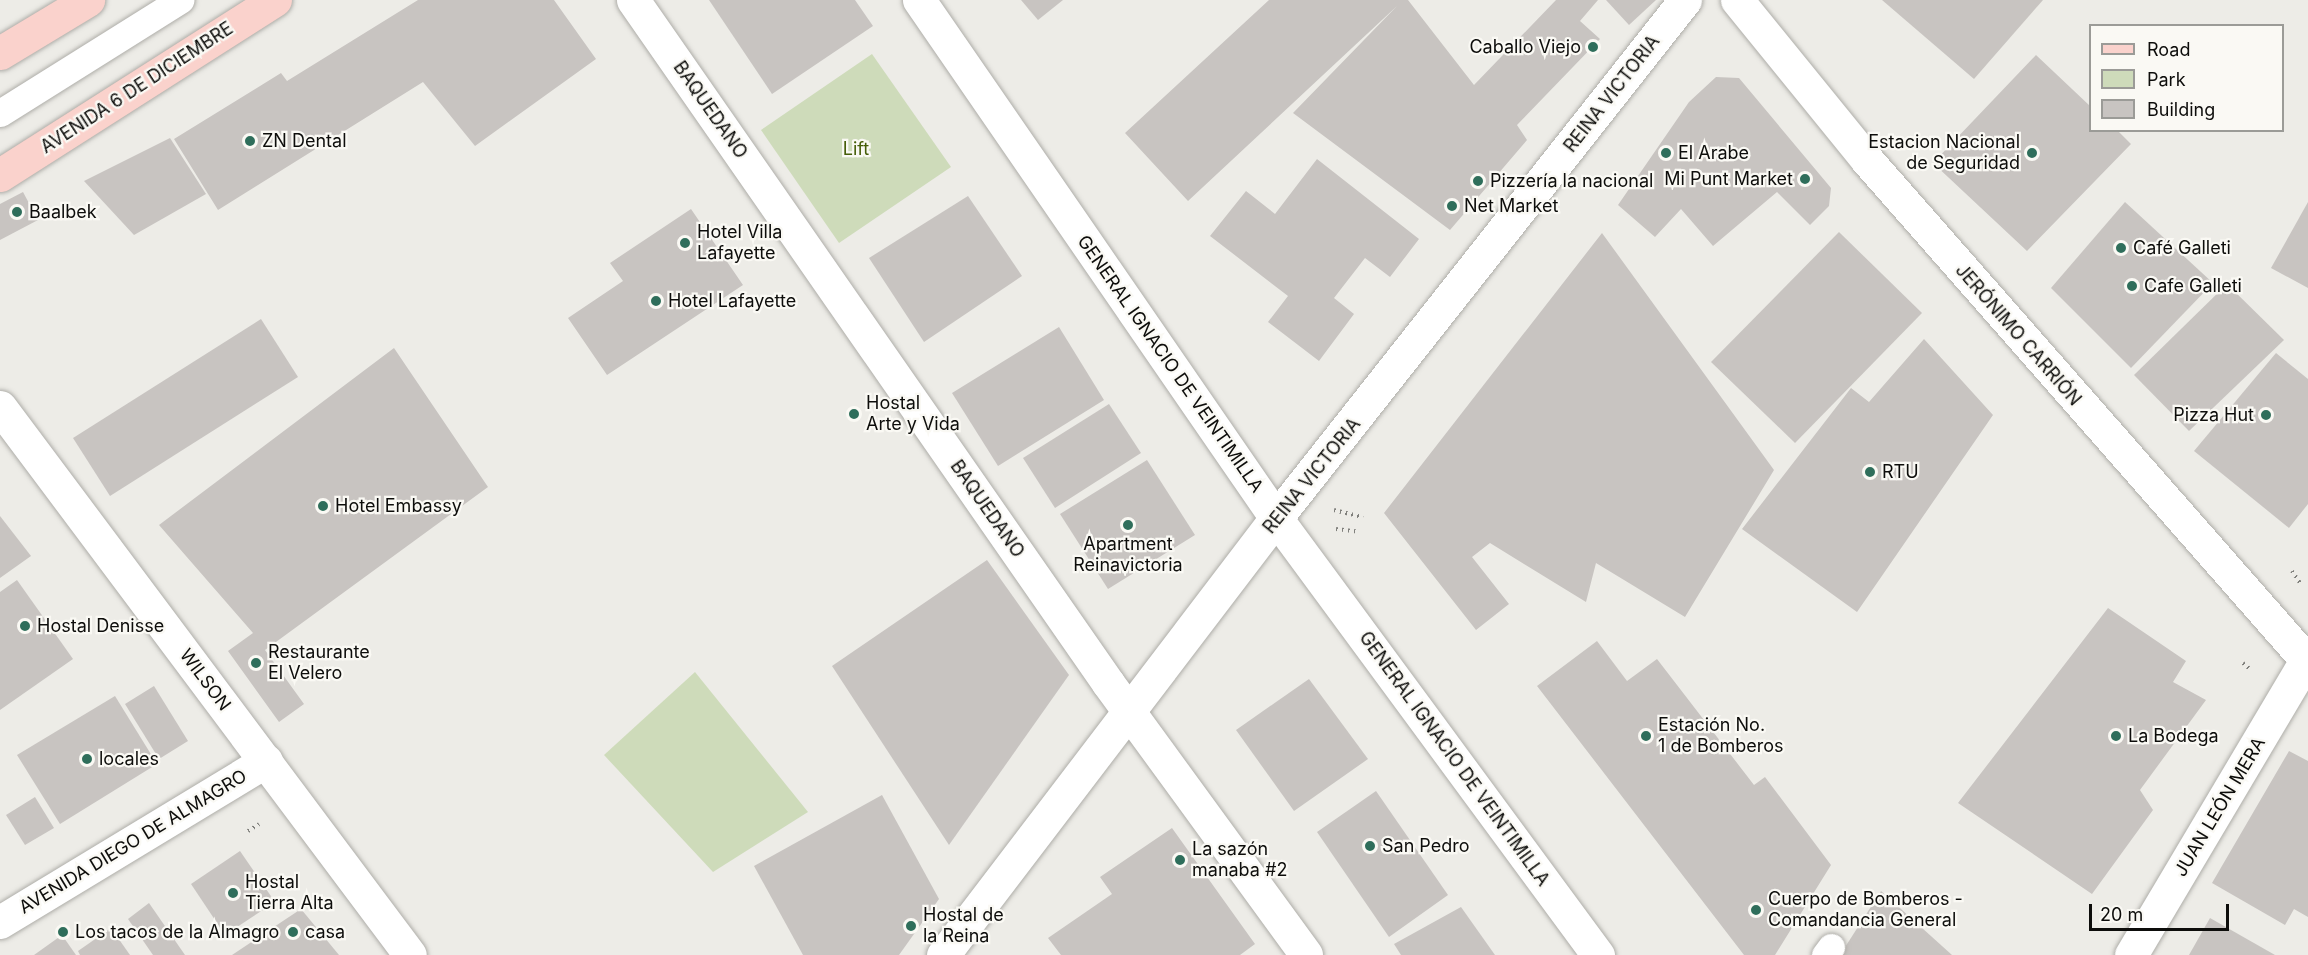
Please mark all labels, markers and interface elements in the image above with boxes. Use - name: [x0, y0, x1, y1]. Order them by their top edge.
- street label: AVENIDA 6 DE DICIEMBRE: [37, 18, 237, 158]
- legend: [2089, 24, 2284, 132]
- street label: REINA VICTORIA: [1560, 31, 1664, 157]
- place label: Caballo Viejo: [1469, 36, 1581, 58]
- text: Road: [2147, 39, 2190, 60]
- marker: Caballo Viejo: [1586, 40, 1600, 54]
- street label: BAQUEDANO: [669, 57, 751, 163]
- text: Park: [2147, 69, 2186, 90]
- text: Building: [2147, 99, 2215, 120]
- place label: ZN Dental: [262, 130, 347, 152]
- place label: Estacion Nacional de Seguridad: [1868, 132, 2020, 174]
- marker: ZN Dental: [243, 134, 257, 148]
- park label: Lift: [843, 138, 869, 160]
- place label: El Arabe: [1678, 142, 1749, 164]
- marker: El Arabe: [1659, 146, 1673, 160]
- marker: Estacion Nacional de Seguridad: [2025, 146, 2039, 160]
- place label: Mi Punt Market: [1664, 168, 1793, 190]
- place label: Pizzería la nacional: [1490, 170, 1653, 192]
- marker: Mi Punt Market: [1798, 172, 1812, 186]
- marker: Pizzería la nacional: [1471, 174, 1485, 188]
- place label: Net Market: [1464, 195, 1558, 217]
- marker: Net Market: [1445, 199, 1459, 213]
- place label: Baalbek: [29, 201, 97, 223]
- marker: Baalbek: [10, 205, 24, 219]
- place label: Hotel Villa Lafayette: [697, 222, 782, 264]
- street label: GENERAL IGNACIO DE VEINTIMILLA: [1072, 231, 1268, 497]
- marker: Hotel Villa Lafayette: [678, 236, 692, 250]
- place label: Café Galleti: [2133, 237, 2231, 259]
- marker: Café Galleti: [2114, 241, 2128, 255]
- street label: JERÓNIMO CARRIÓN: [1951, 260, 2085, 410]
- place label: Cafe Galleti: [2144, 275, 2242, 297]
- marker: Cafe Galleti: [2125, 279, 2139, 293]
- place label: Hotel Lafayette: [668, 290, 796, 312]
- marker: Hotel Lafayette: [649, 294, 663, 308]
- place label: Hostal Arte y Vida: [866, 393, 960, 436]
- place label: Pizza Hut: [2173, 404, 2254, 426]
- marker: Hostal Arte y Vida: [847, 407, 861, 421]
- marker: Pizza Hut: [2259, 408, 2273, 422]
- street label: REINA VICTORIA: [1259, 414, 1365, 538]
- street label: BAQUEDANO: [946, 456, 1028, 562]
- place label: RTU: [1882, 461, 1919, 483]
- marker: RTU: [1863, 465, 1877, 479]
- place label: Hotel Embassy: [335, 495, 462, 517]
- marker: Hotel Embassy: [316, 499, 330, 513]
- marker: Apartment Reinavictoria: [1121, 518, 1135, 532]
- place label: Apartment Reinavictoria: [1073, 534, 1183, 576]
- place label: Hostal Denisse: [37, 615, 164, 637]
- marker: Hostal Denisse: [18, 619, 32, 633]
- street label: GENERAL IGNACIO DE VEINTIMILLA: [1354, 628, 1554, 890]
- place label: Restaurante El Velero: [268, 642, 370, 684]
- street label: WILSON: [175, 645, 235, 715]
- marker: Restaurante El Velero: [249, 656, 263, 670]
- place label: Estación No. 1 de Bomberos: [1658, 715, 1784, 758]
- place label: La Bodega: [2128, 725, 2219, 747]
- marker: Estación No. 1 de Bomberos: [1639, 729, 1653, 743]
- marker: La Bodega: [2109, 729, 2123, 743]
- street label: JUAN LEÓN MERA: [2170, 733, 2270, 881]
- place label: locales: [99, 748, 159, 770]
- marker: locales: [80, 752, 94, 766]
- street label: AVENIDA DIEGO DE ALMAGRO: [15, 765, 251, 919]
- place label: San Pedro: [1382, 835, 1470, 857]
- place label: La sazón manaba #2: [1192, 839, 1287, 882]
- marker: San Pedro: [1363, 839, 1377, 853]
- marker: La sazón manaba #2: [1173, 853, 1187, 867]
- place label: Hostal Tierra Alta: [245, 872, 334, 914]
- marker: Hostal Tierra Alta: [226, 886, 240, 900]
- place label: Cuerpo de Bomberos - Comandancia General: [1768, 889, 1963, 932]
- scale bar: [2092, 892, 2232, 930]
- marker: Cuerpo de Bomberos - Comandancia General: [1749, 903, 1763, 917]
- text: 20 m: [2100, 904, 2143, 925]
- place label: Hostal de la Reina: [923, 905, 1004, 948]
- marker: Hostal de la Reina: [904, 919, 918, 933]
- place label: Los tacos de la Almagro: [75, 921, 279, 943]
- place label: casa: [305, 921, 345, 943]
- marker: Los tacos de la Almagro: [56, 925, 70, 939]
- marker: casa: [286, 925, 300, 939]

